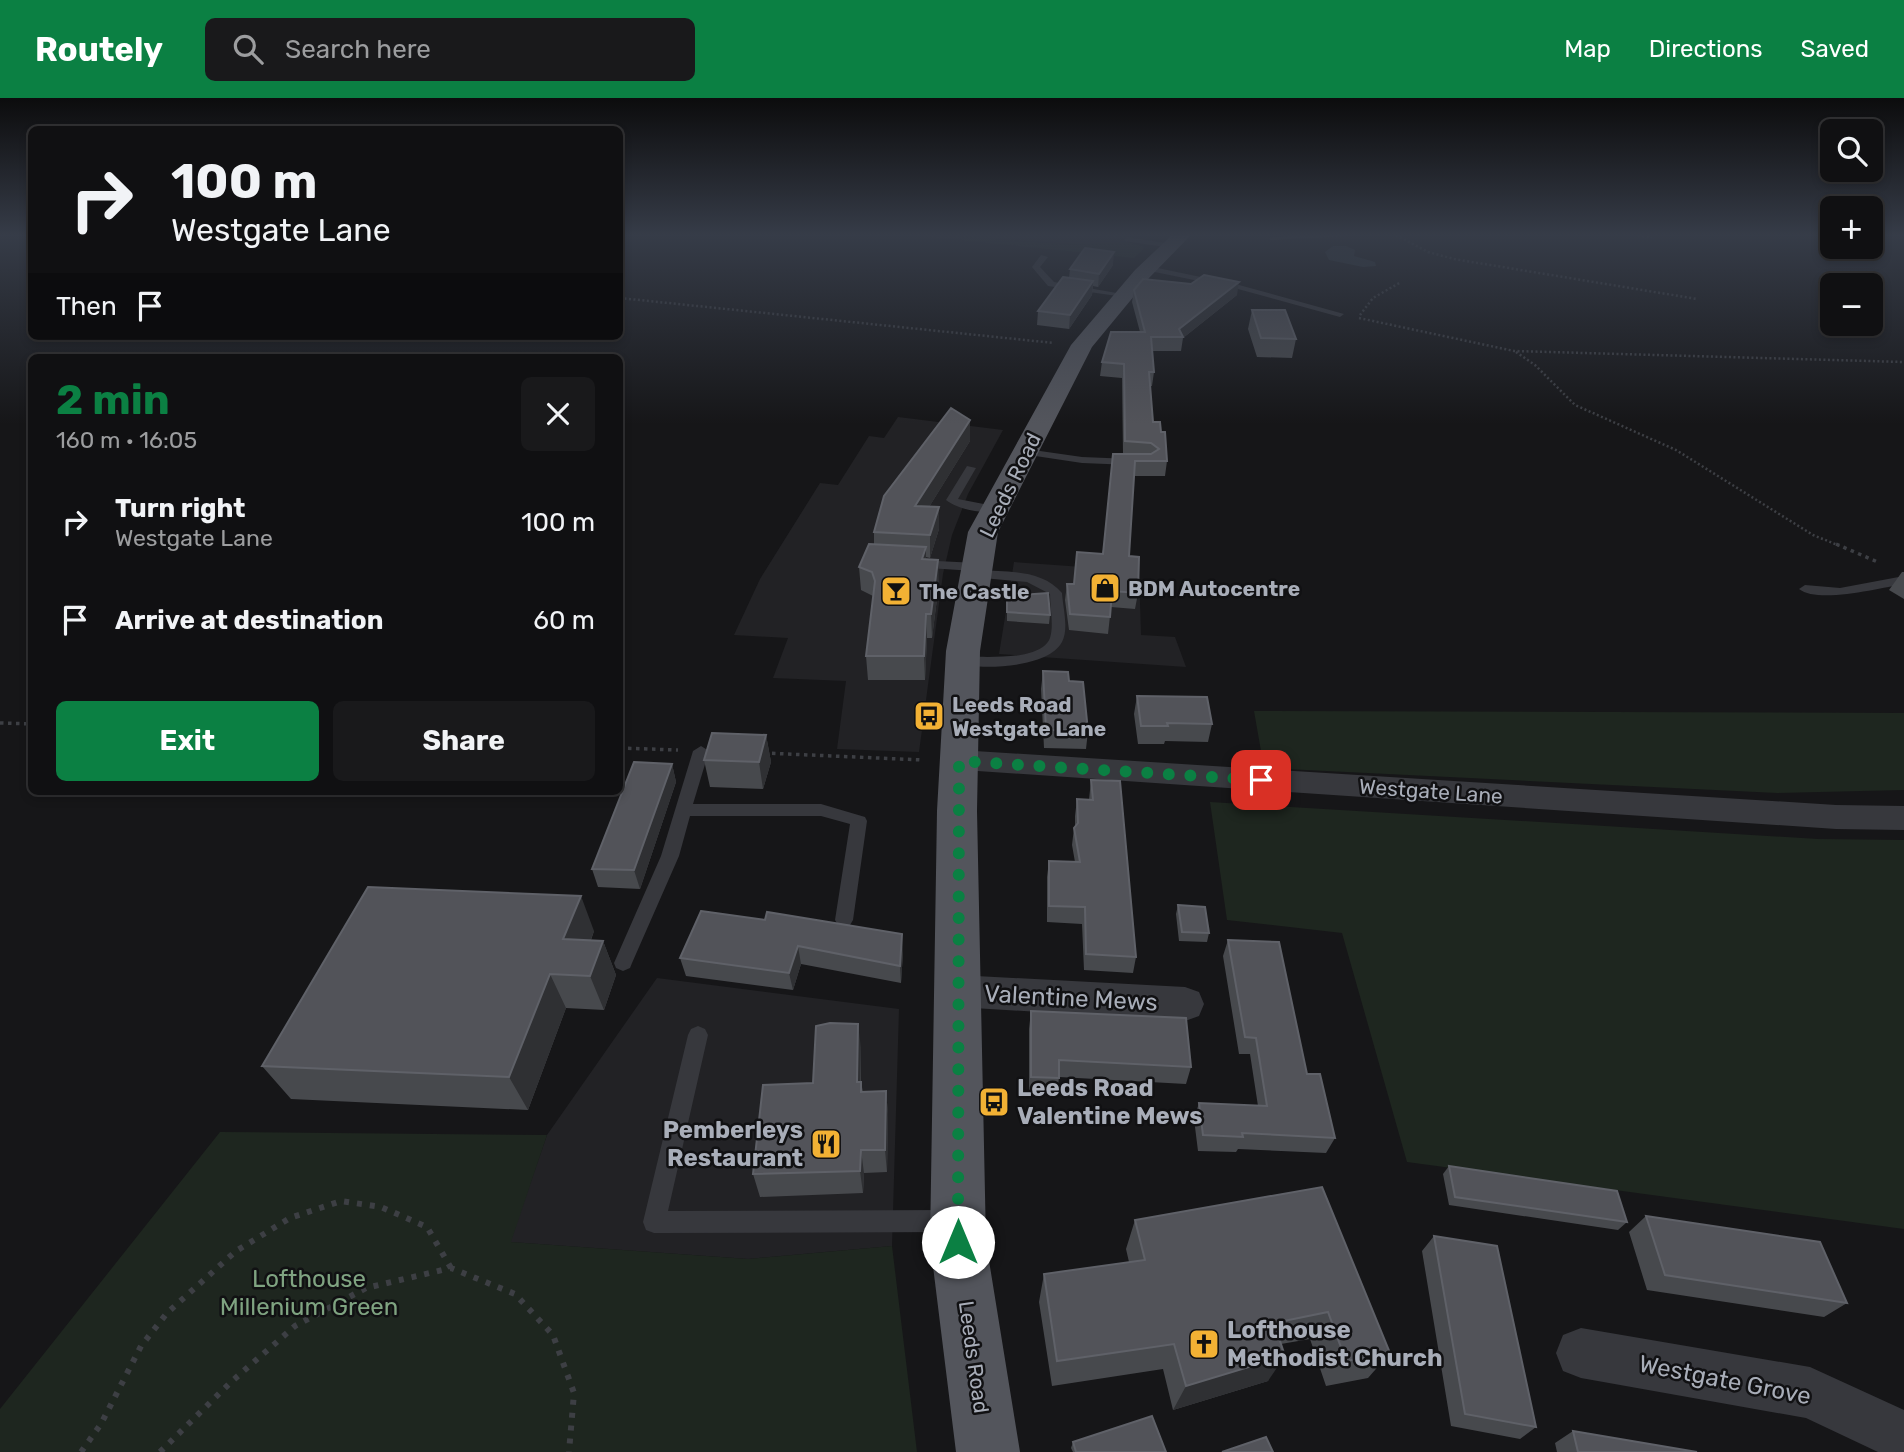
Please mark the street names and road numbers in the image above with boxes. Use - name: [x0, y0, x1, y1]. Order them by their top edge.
- street label: Leeds Road: [974, 429, 1046, 541]
- street label: Westgate Lane: [1358, 774, 1504, 808]
- street label: Valentine Mews: [984, 979, 1158, 1017]
- street label: Leeds Road: [954, 1299, 994, 1415]
- street label: Westgate Grove: [1637, 1350, 1813, 1410]

